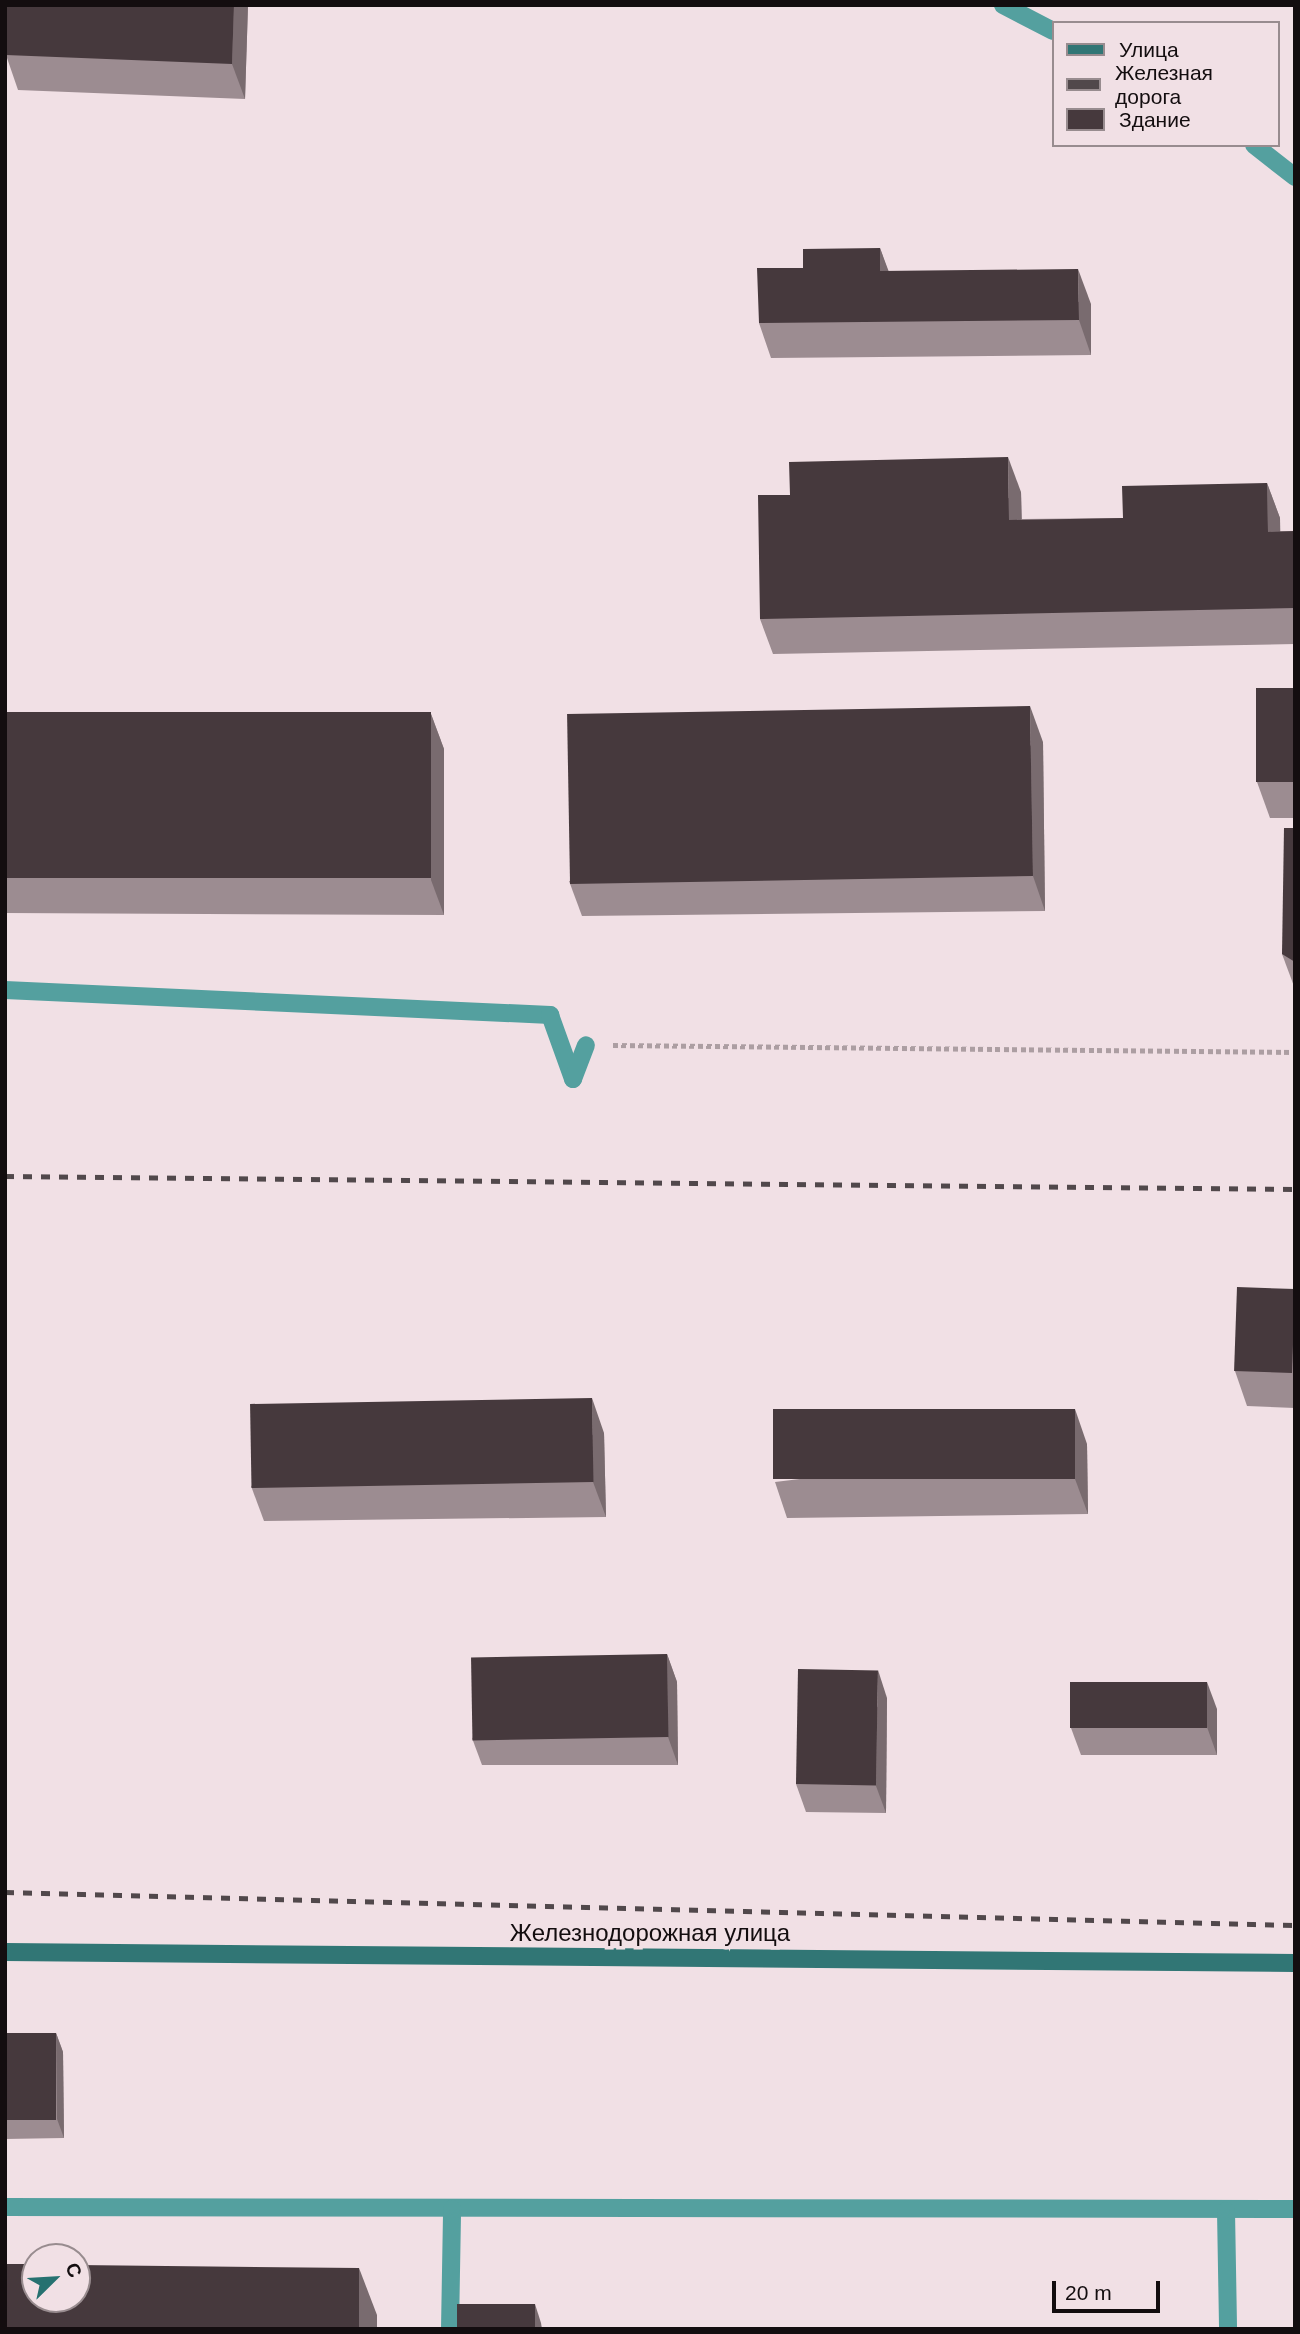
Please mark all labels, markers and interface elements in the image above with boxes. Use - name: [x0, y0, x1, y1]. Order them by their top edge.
- legend: [1052, 21, 1279, 147]
- text: Улица: [1119, 38, 1179, 61]
- text: Железная дорога: [1115, 61, 1213, 108]
- text: Здание: [1119, 108, 1191, 131]
- street label: Железнодорожная улица: [510, 1919, 790, 1947]
- north arrow: [21, 2243, 91, 2313]
- text: С: [61, 2260, 86, 2281]
- scale bar: [1055, 2268, 1164, 2312]
- text: 20 m: [1065, 2281, 1112, 2304]

